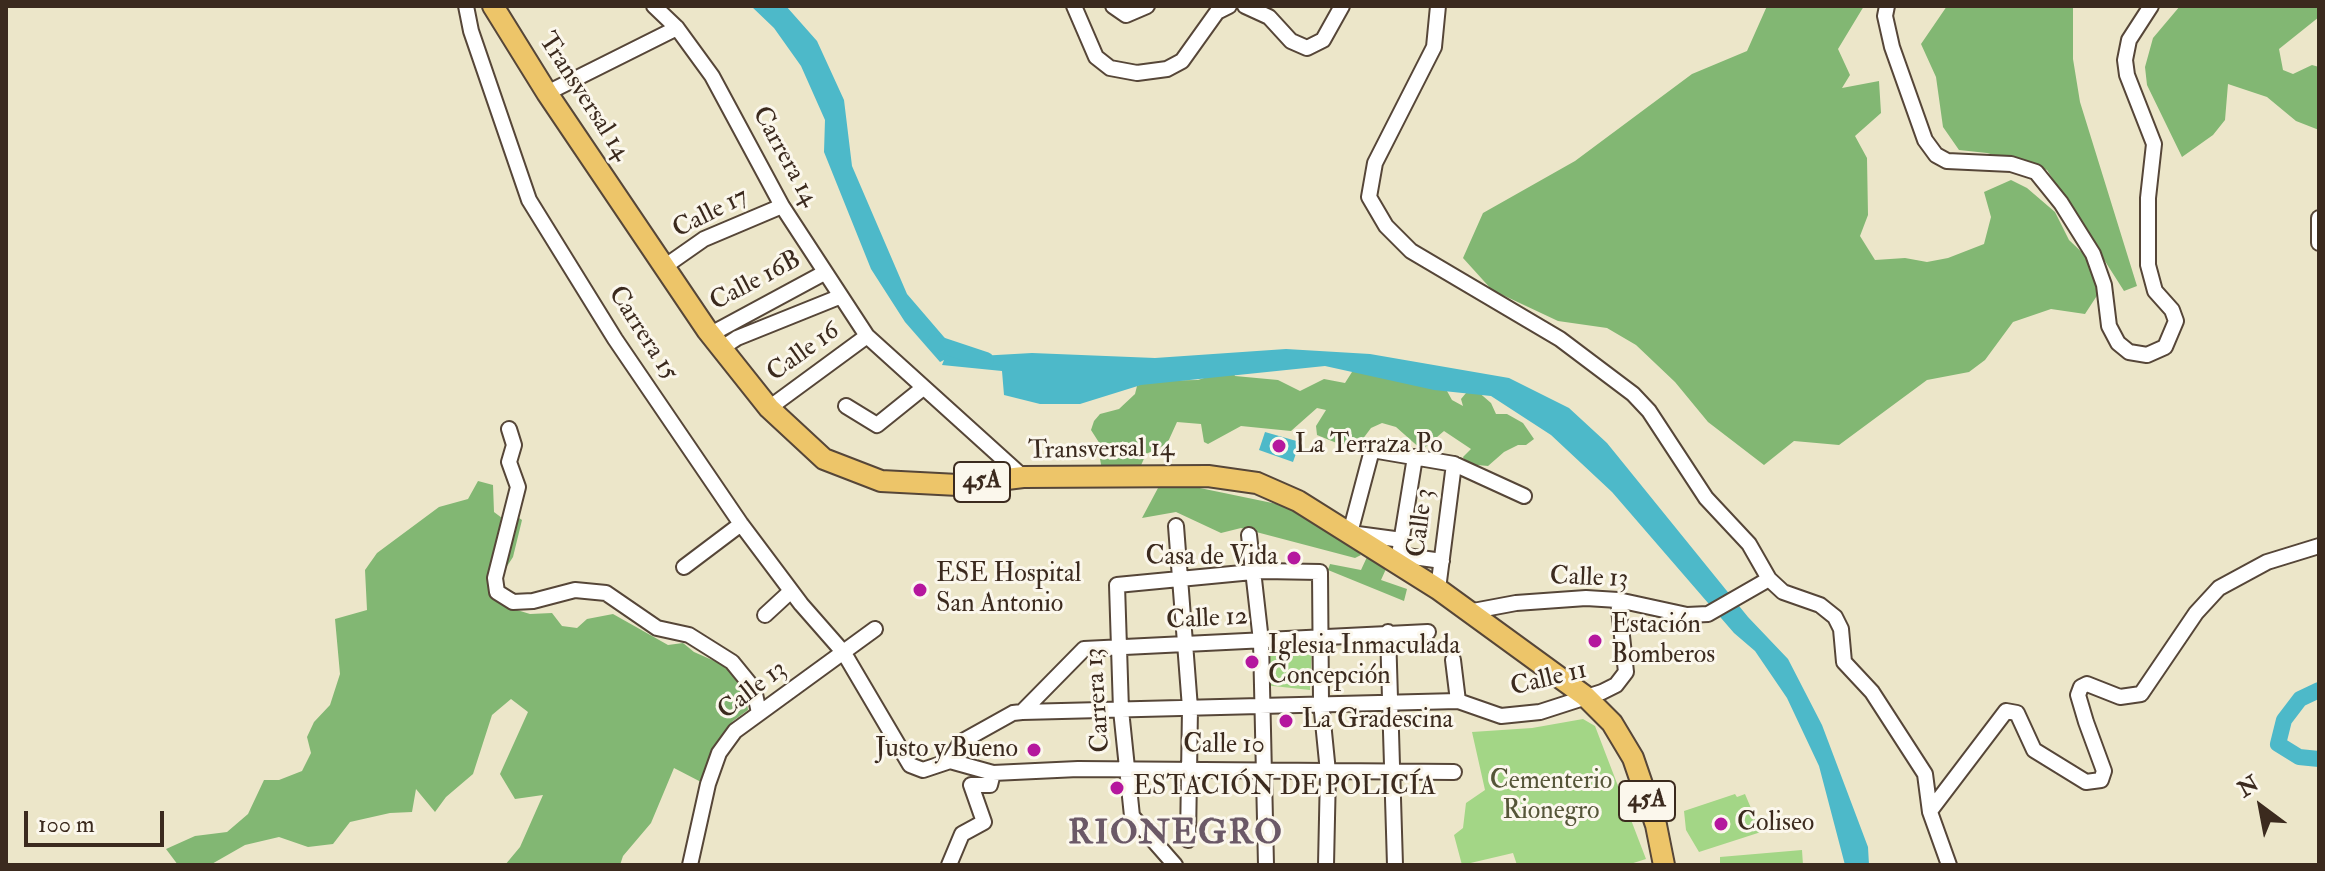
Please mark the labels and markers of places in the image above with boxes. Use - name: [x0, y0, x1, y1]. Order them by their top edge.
- place label: La Terraza Po: [1295, 430, 1443, 462]
- marker: La Terraza Po: [1270, 437, 1288, 455]
- place label: Casa de Vida: [1146, 542, 1278, 574]
- marker: Casa de Vida: [1285, 549, 1303, 567]
- place label: ESE Hospital San Antonio: [936, 559, 1081, 620]
- marker: ESE Hospital San Antonio: [911, 581, 929, 599]
- place label: Estación Bomberos: [1611, 610, 1715, 672]
- place label: Iglesia Inmaculada Concepción: [1268, 631, 1460, 692]
- marker: Estación Bomberos: [1586, 632, 1604, 650]
- marker: Iglesia Inmaculada Concepción: [1243, 653, 1261, 671]
- place label: La Gradescina: [1302, 705, 1453, 737]
- marker: La Gradescina: [1277, 712, 1295, 730]
- place label: Justo y Bueno: [875, 734, 1018, 766]
- marker: Justo y Bueno: [1025, 741, 1043, 759]
- place label: ESTACIÓN DE POLICÍA: [1133, 772, 1436, 804]
- marker: ESTACIÓN DE POLICÍA: [1108, 779, 1126, 797]
- place label: Coliseo: [1737, 808, 1814, 840]
- marker: Coliseo: [1712, 815, 1730, 833]

